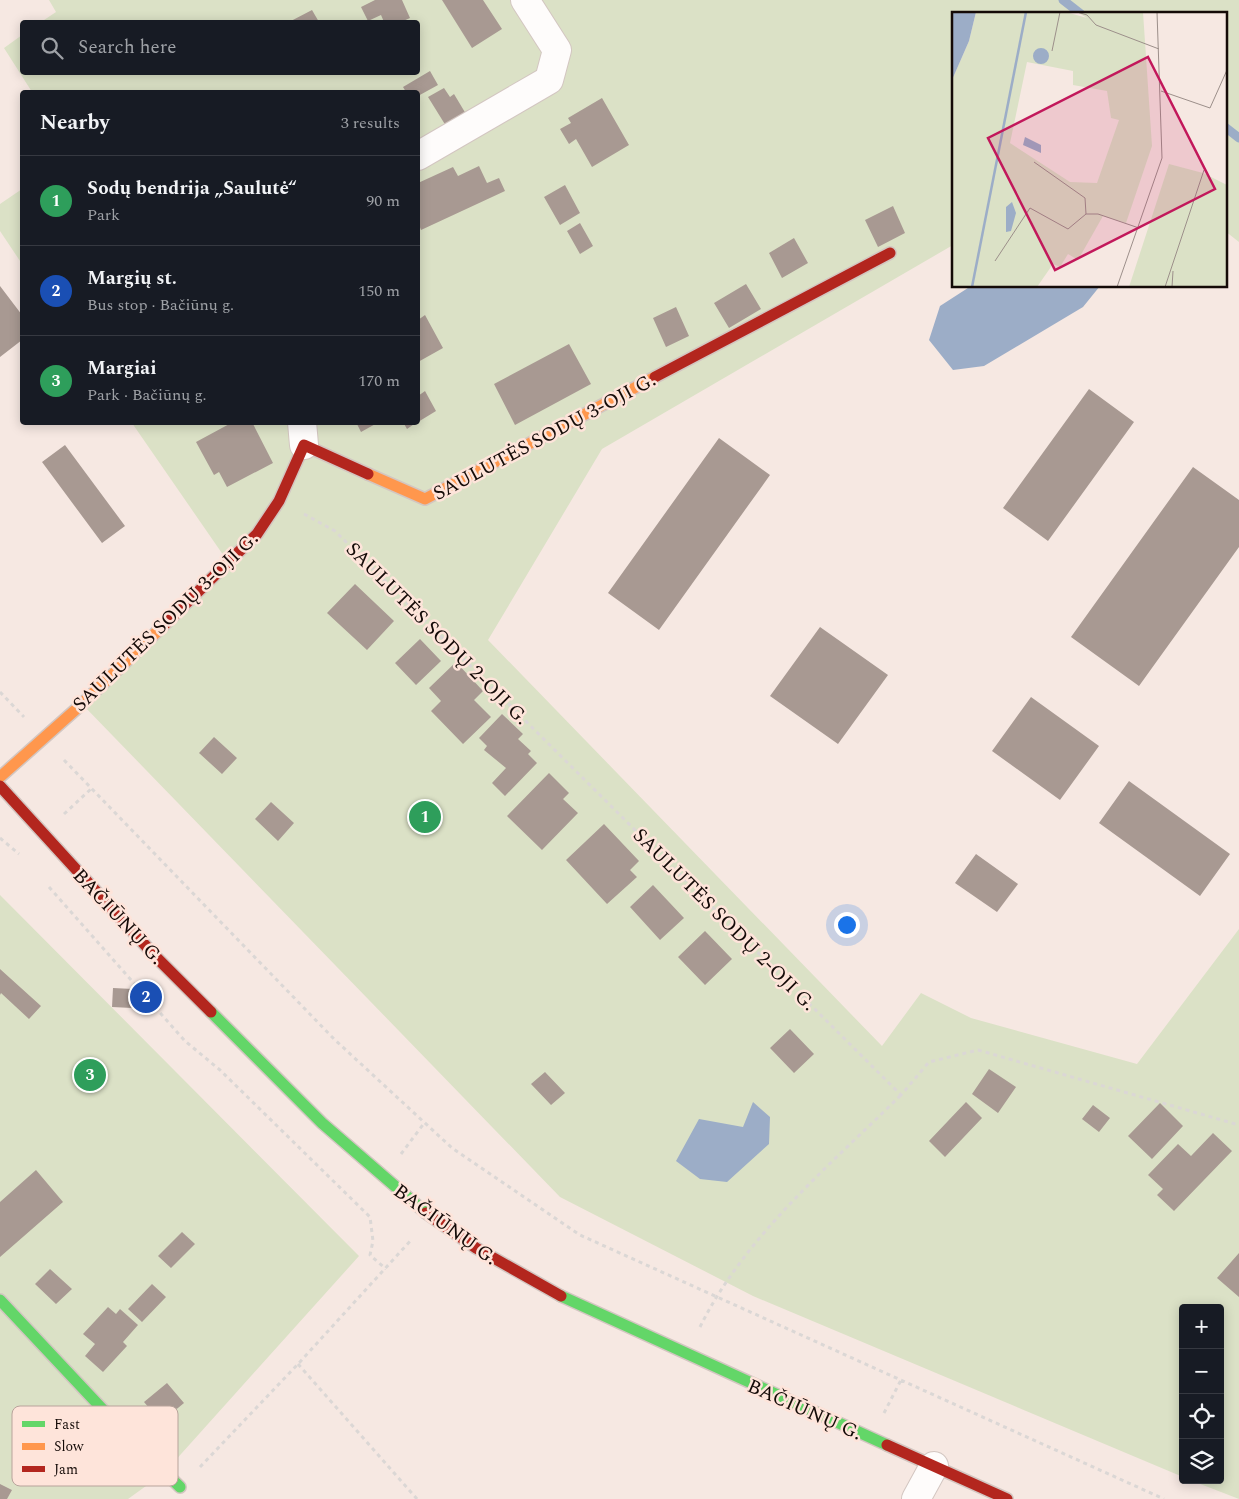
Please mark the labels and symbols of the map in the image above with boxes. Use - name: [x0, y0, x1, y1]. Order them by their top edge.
- inset map: [952, 12, 1226, 288]
- street label: SAULUTĖS SODŲ 3-OJI G.: [428, 365, 661, 509]
- street label: SAULUTĖS SODŲ 3-OJI G.: [66, 525, 266, 719]
- street label: SAULUTĖS SODŲ 2-OJI G.: [339, 535, 536, 732]
- pin: 1: [409, 798, 441, 836]
- street label: SAULUTĖS SODŲ 2-OJI G.: [626, 821, 823, 1018]
- street label: BAČIŪNŲ G.: [65, 862, 171, 972]
- your location: [834, 912, 860, 938]
- pin: 2: [130, 978, 162, 1016]
- pin: 3: [74, 1056, 106, 1094]
- street label: BAČIŪNŲ G.: [387, 1177, 504, 1273]
- street label: BAČIŪNŲ G.: [742, 1371, 867, 1449]
- legend: [12, 1406, 178, 1486]
- text: Fast: [54, 1414, 80, 1435]
- text: Slow: [54, 1436, 84, 1457]
- text: Jam: [54, 1459, 78, 1480]

